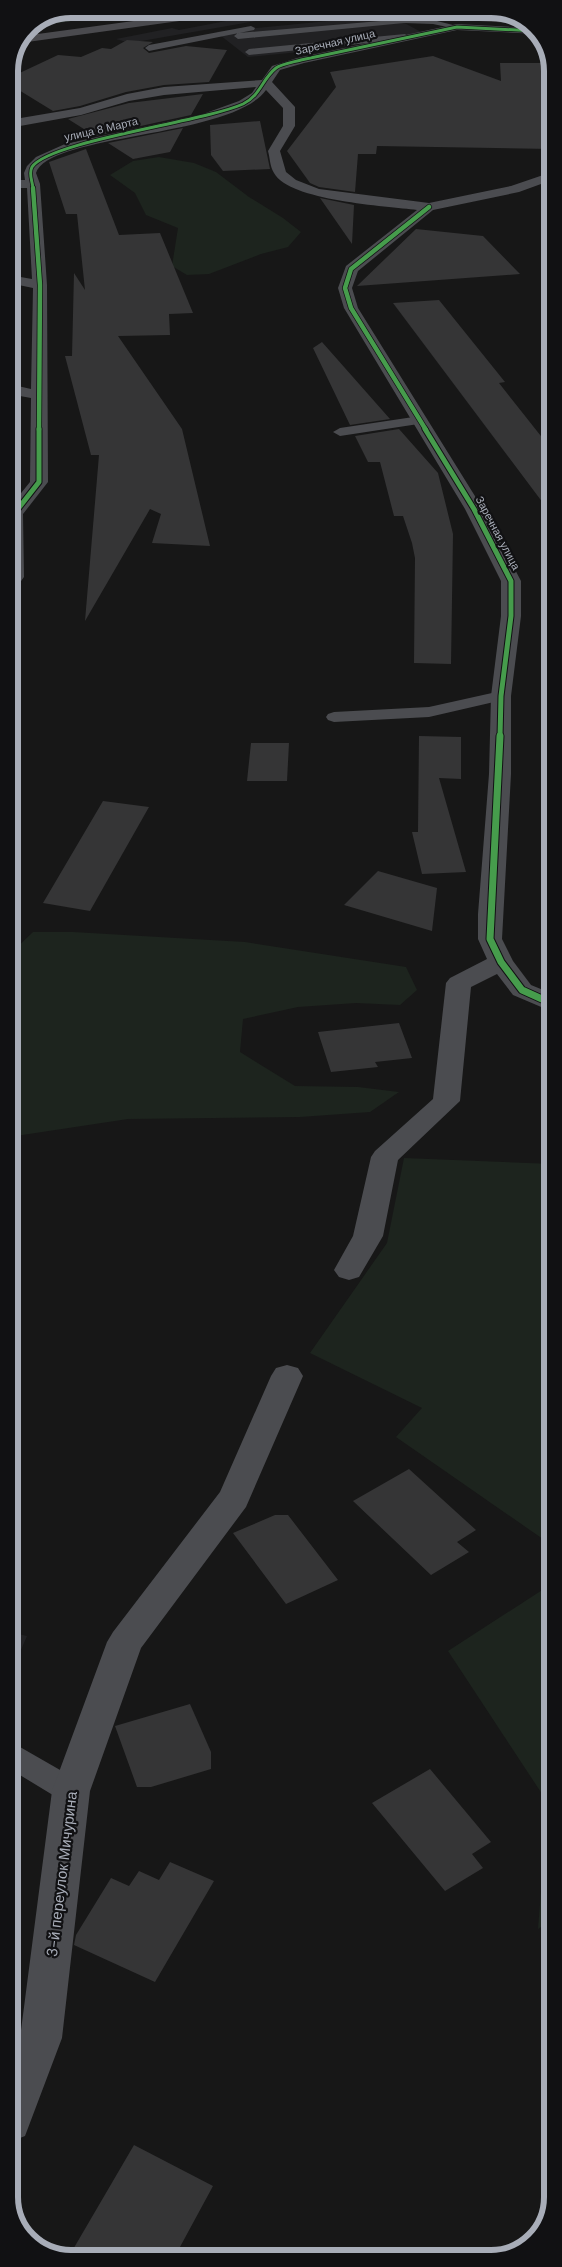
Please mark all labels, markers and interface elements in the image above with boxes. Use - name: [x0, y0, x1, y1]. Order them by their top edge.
- street label: Заречная улица: [294, 26, 377, 58]
- street label: улица 8 Марта: [63, 114, 140, 144]
- street label: Заречная улица: [473, 494, 524, 573]
- street label: 3-й переулок Мичурина: [42, 1789, 82, 1958]

